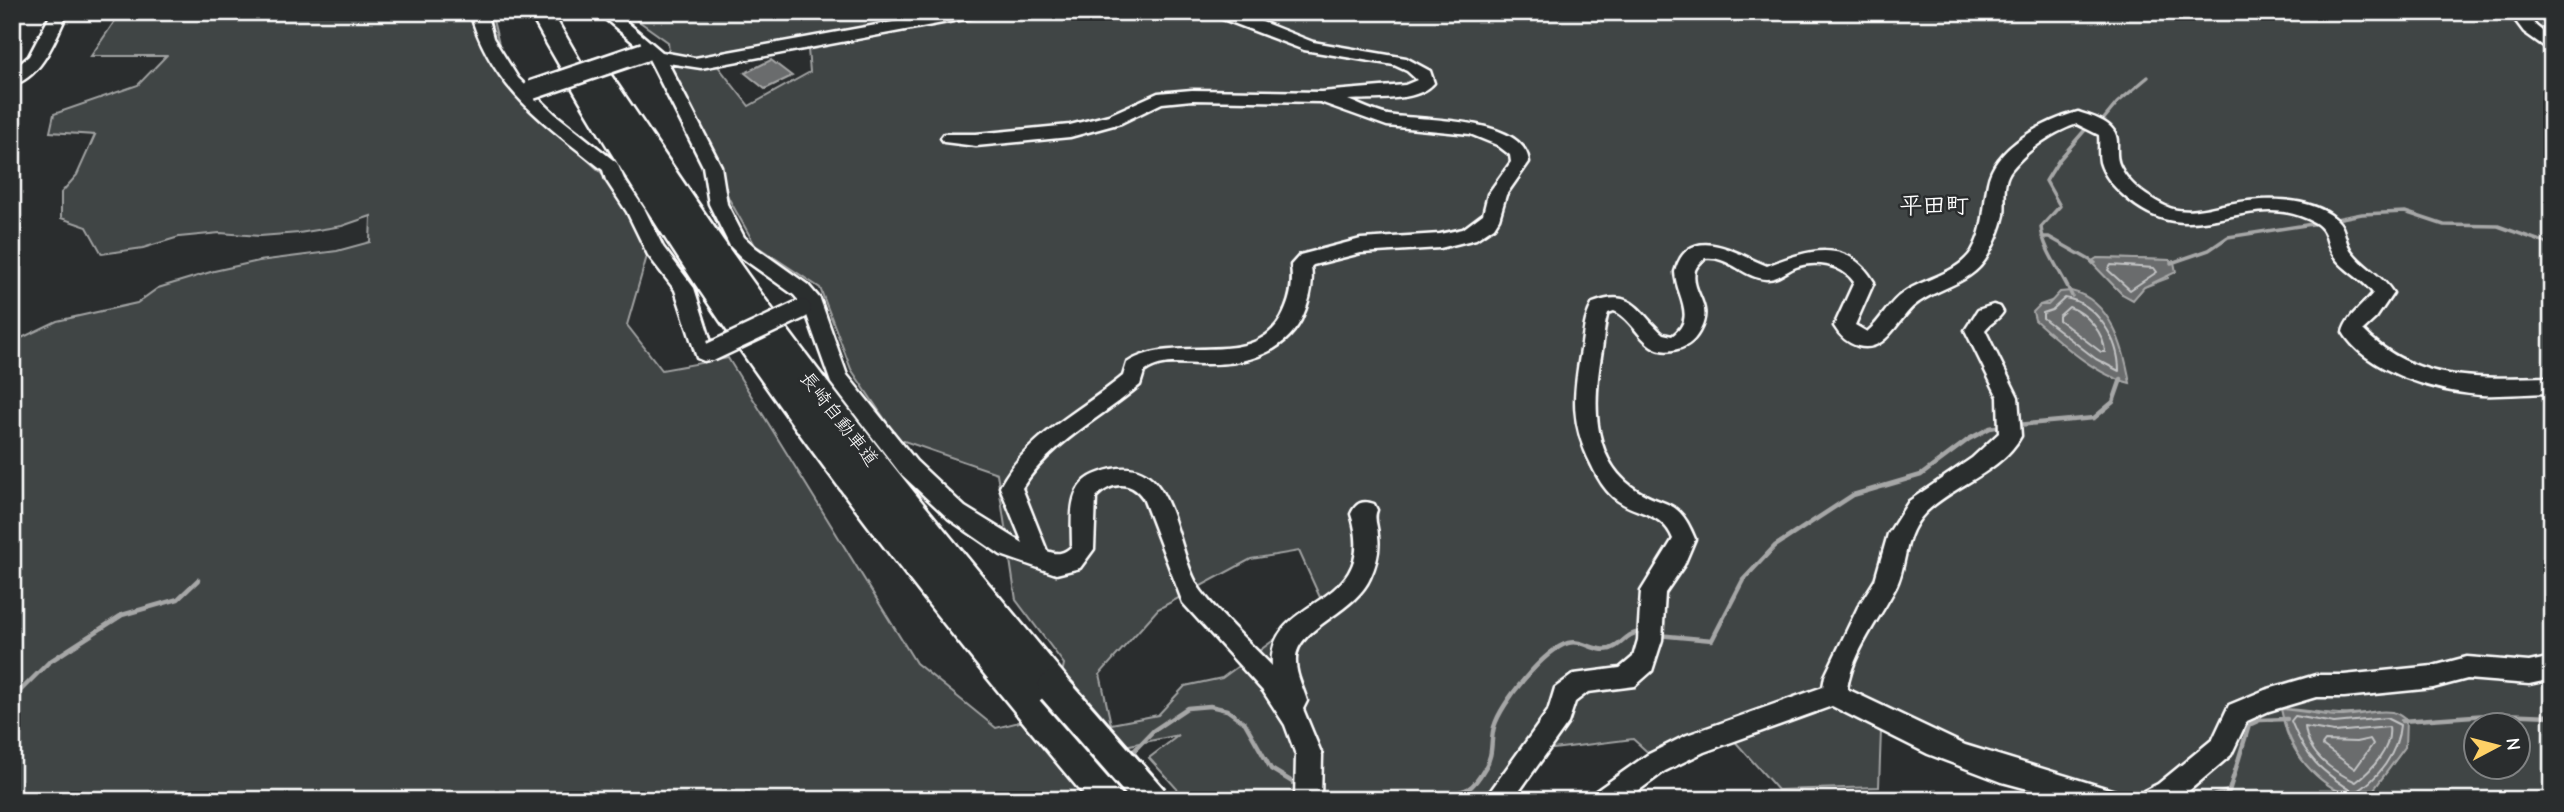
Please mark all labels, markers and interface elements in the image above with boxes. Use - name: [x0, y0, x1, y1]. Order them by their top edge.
- district label: 平田町: [1900, 192, 1969, 219]
- street label: 長崎自動車道: [795, 367, 883, 471]
- north arrow: [2462, 710, 2532, 780]
- text: N: [2501, 737, 2525, 752]

